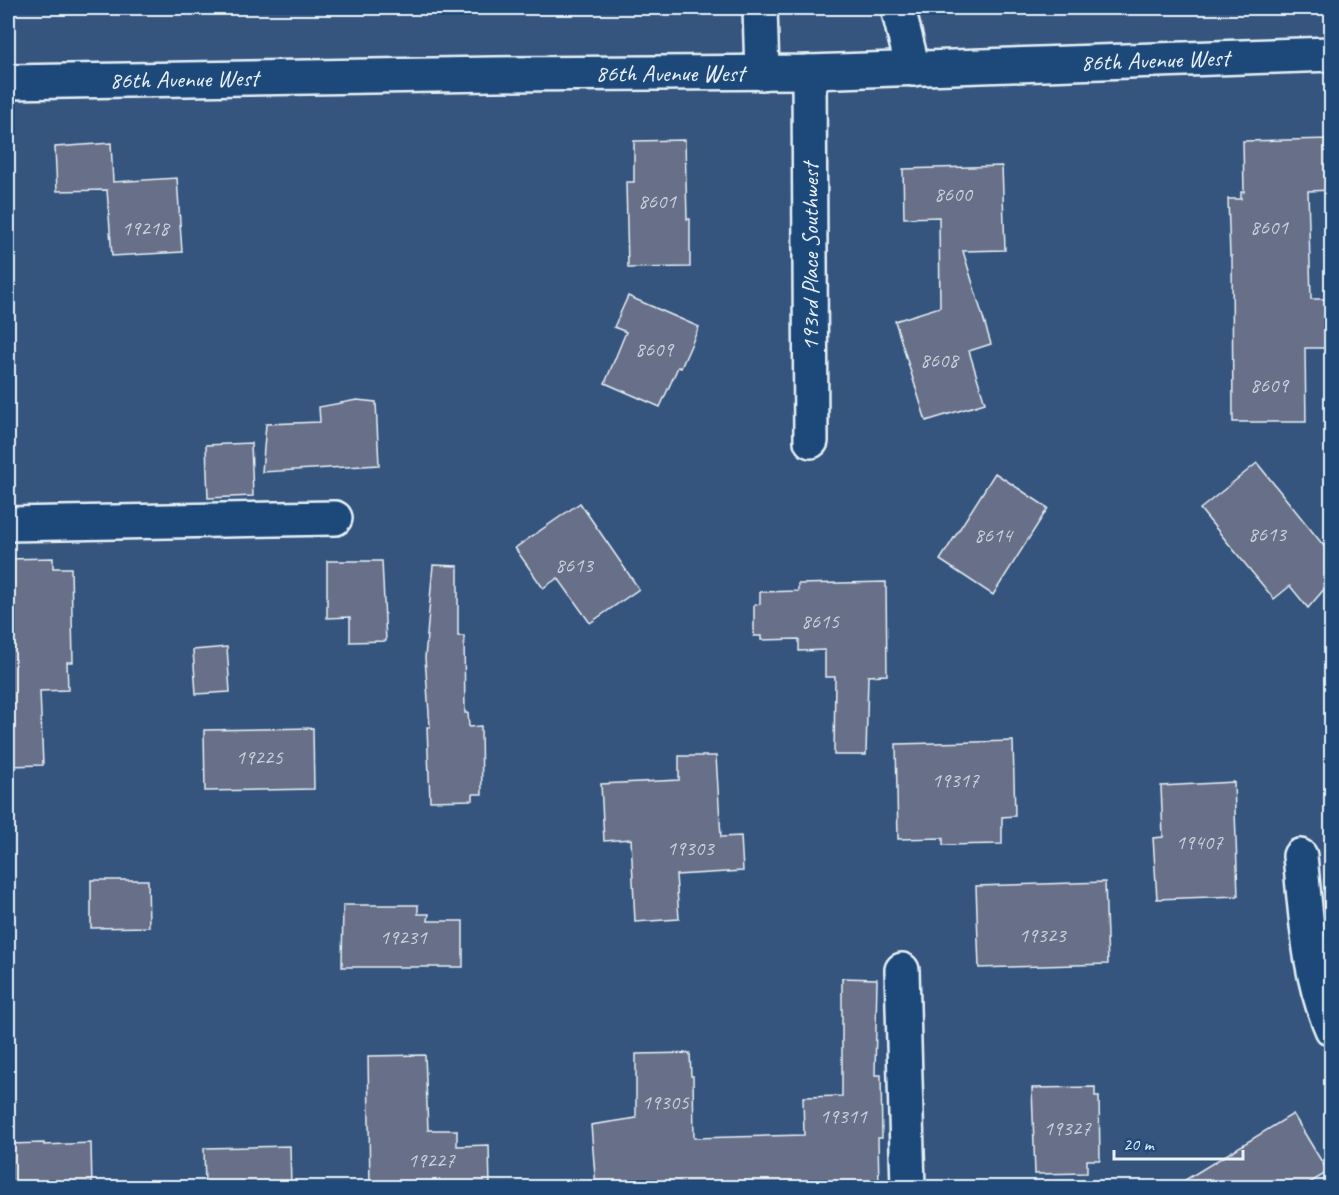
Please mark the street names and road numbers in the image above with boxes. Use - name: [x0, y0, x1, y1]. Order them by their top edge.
- street label: 86th Avenue West: [1080, 42, 1233, 78]
- street label: 86th Avenue West: [596, 58, 747, 88]
- street label: 86th Avenue West: [109, 63, 262, 95]
- street label: 193rd Place Southwest: [795, 160, 825, 351]

